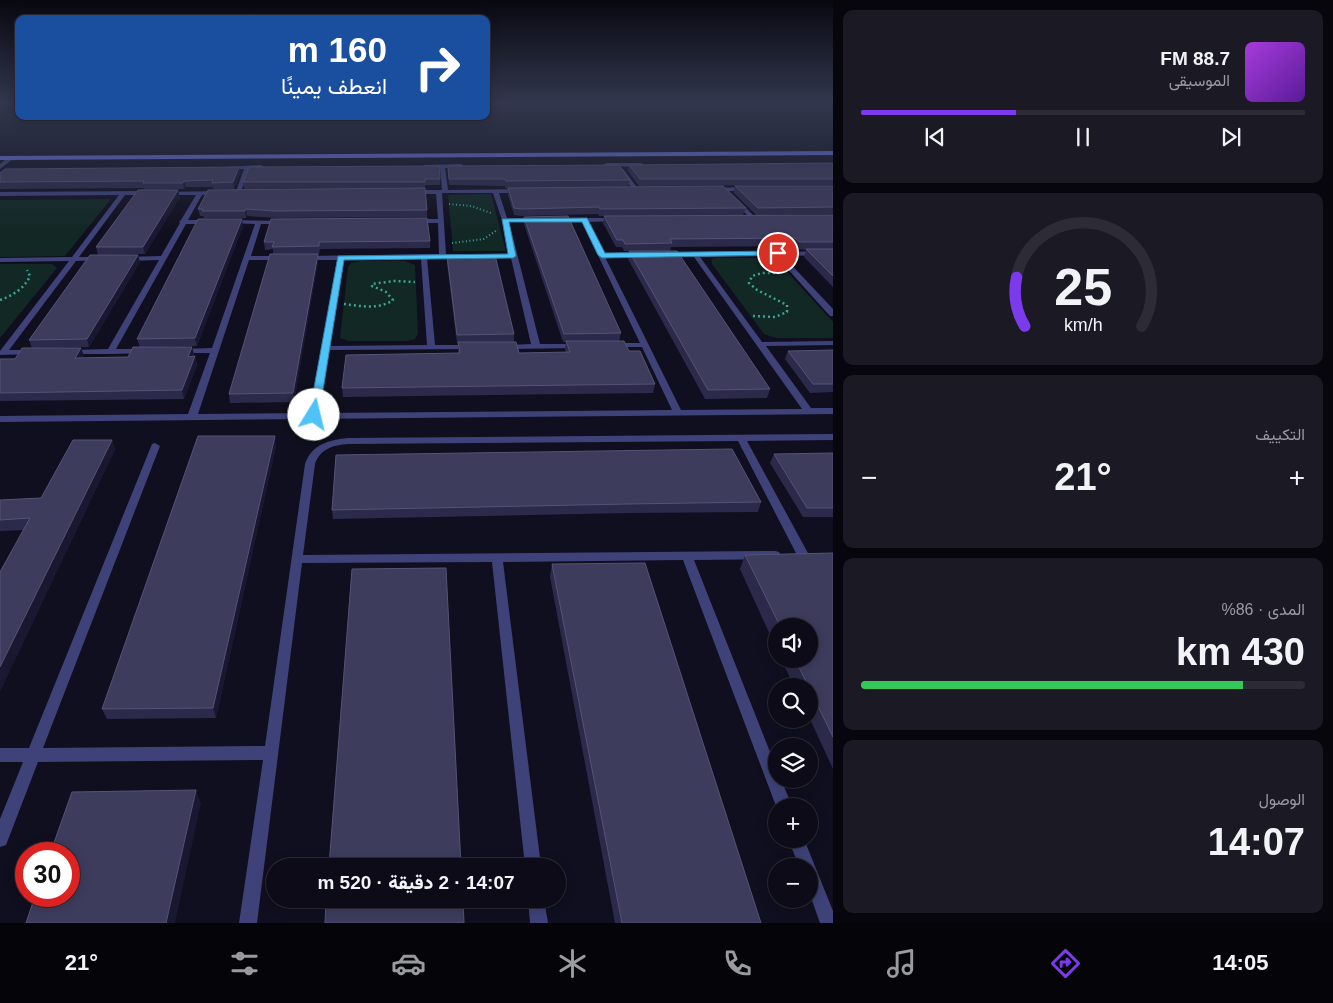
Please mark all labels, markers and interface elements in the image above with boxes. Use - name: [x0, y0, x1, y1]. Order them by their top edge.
- text: 160 m: [288, 30, 387, 69]
- icon: right: [405, 35, 470, 100]
- text: 88.7 FM: [1160, 48, 1230, 69]
- text: الموسيقى: [1169, 72, 1230, 89]
- text: انعطف يمينًا: [281, 74, 387, 99]
- icon: previous: [921, 123, 949, 151]
- icon: pause: [1069, 123, 1097, 151]
- icon: next: [1217, 123, 1245, 151]
- pin: [757, 232, 799, 274]
- icon: arrive: [764, 239, 792, 267]
- text: 25: [1054, 258, 1112, 316]
- text: km/h: [1064, 315, 1102, 335]
- position arrow: [287, 388, 339, 440]
- text: التكييف: [1255, 426, 1305, 443]
- text: 21°: [1054, 456, 1112, 498]
- text: −: [861, 462, 877, 493]
- text: +: [1289, 462, 1305, 493]
- text: المدى · 86%: [1221, 601, 1305, 618]
- map controls: [768, 618, 818, 908]
- button: sound: [768, 618, 818, 668]
- text: 430 km: [1176, 631, 1305, 673]
- button: search: [768, 678, 818, 728]
- button: layers: [768, 738, 818, 788]
- text: الوصول: [1259, 791, 1305, 808]
- button: +: [768, 798, 818, 848]
- text: 14:07: [1208, 821, 1305, 863]
- speed limit sign: 30: [15, 842, 80, 907]
- button: −: [768, 858, 818, 908]
- text: 14:07 · 2 دقيقة · 520 m: [317, 872, 515, 893]
- icon: filters: [227, 946, 262, 981]
- icon: car: [391, 946, 426, 981]
- icon: climate: [555, 946, 590, 981]
- icon: phone: [720, 946, 755, 981]
- icon: music: [884, 946, 919, 981]
- icon: directions: [1048, 946, 1083, 981]
- text: 21°: [65, 950, 98, 975]
- text: 14:05: [1212, 950, 1268, 975]

